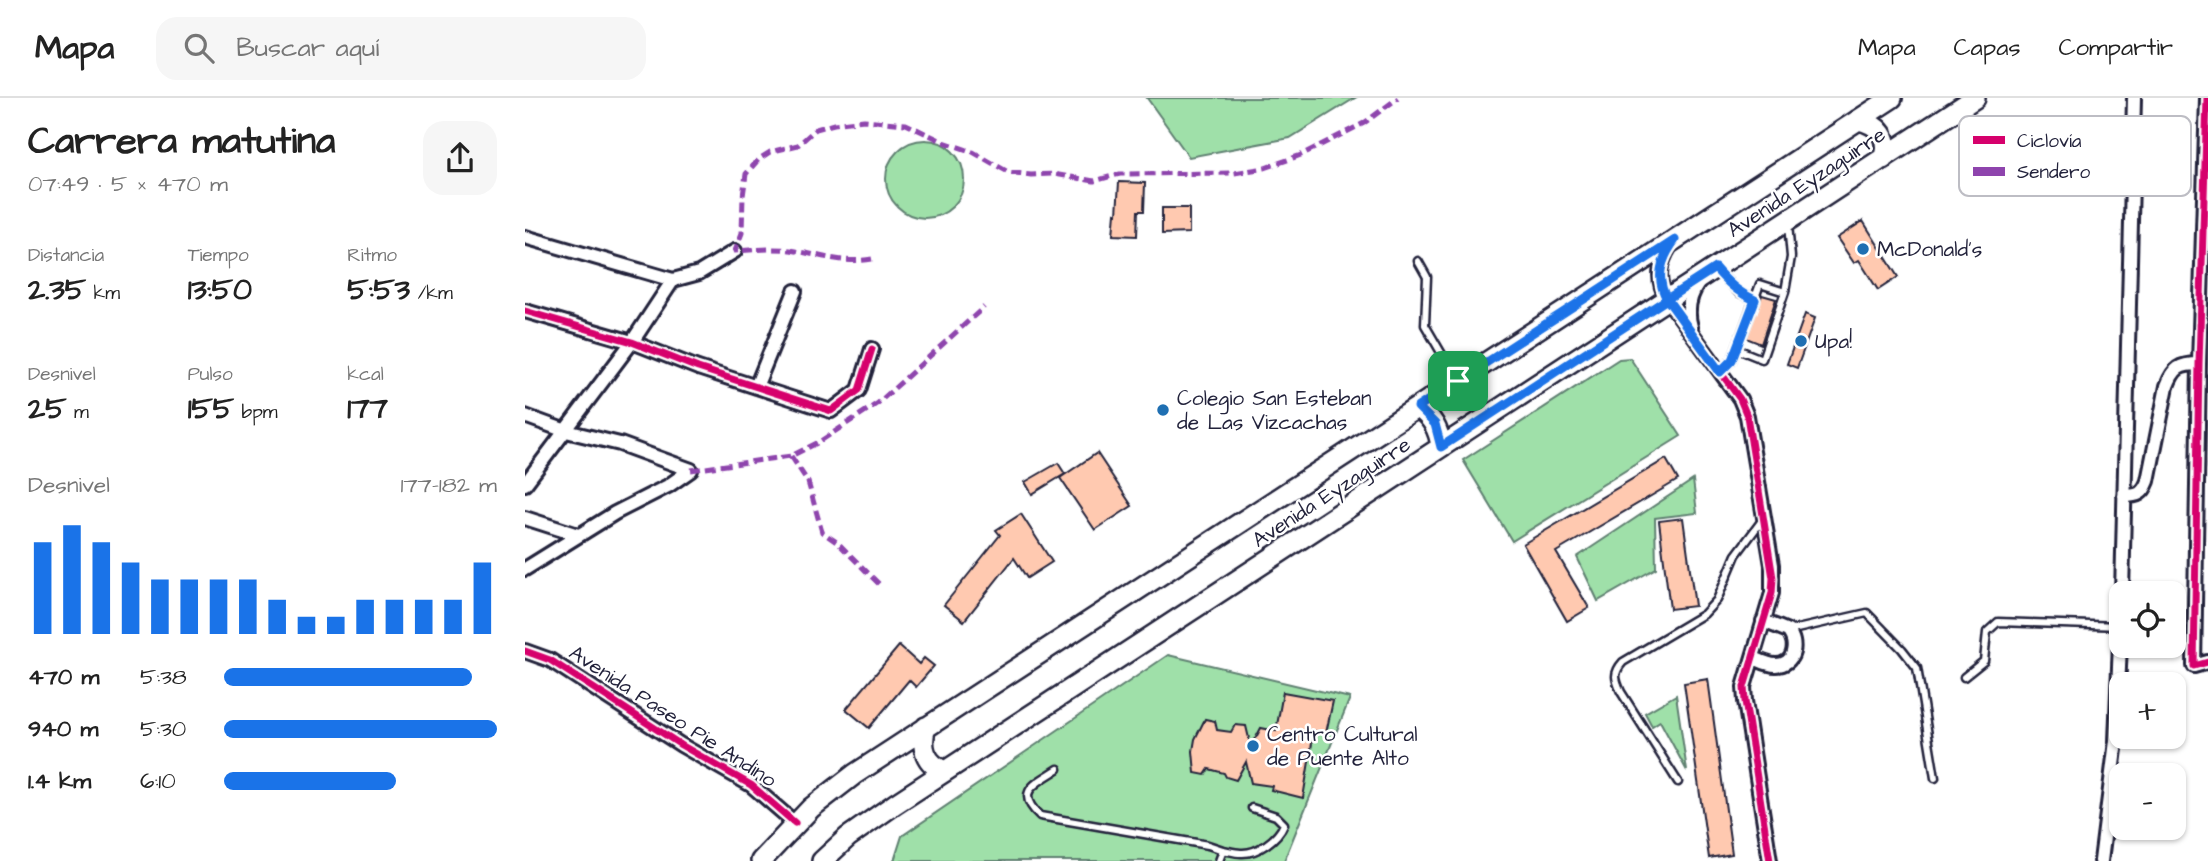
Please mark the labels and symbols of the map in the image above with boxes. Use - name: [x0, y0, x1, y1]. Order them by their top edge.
- legend: [1959, 116, 2191, 196]
- street label: Avenida Eyzaguirre: [1721, 120, 1892, 246]
- text: Ciclovía: [2017, 128, 2082, 155]
- text: Sendero: [2017, 159, 2090, 186]
- place label: McDonald's: [1877, 235, 1982, 264]
- marker: McDonald's: [1855, 241, 1871, 257]
- place label: Upa!: [1815, 327, 1852, 357]
- marker: Upa!: [1793, 333, 1809, 349]
- pin: [1428, 351, 1488, 411]
- place label: Colegio San Esteban de Las Vizcachas: [1177, 384, 1371, 437]
- marker: Colegio San Esteban de Las Vizcachas: [1155, 402, 1171, 418]
- street label: Avenida Eyzaguirre: [1246, 430, 1417, 556]
- street label: Avenida Paseo Pie Andino: [563, 638, 782, 795]
- place label: Centro Cultural de Puente Alto: [1267, 720, 1418, 773]
- marker: Centro Cultural de Puente Alto: [1245, 738, 1261, 754]

